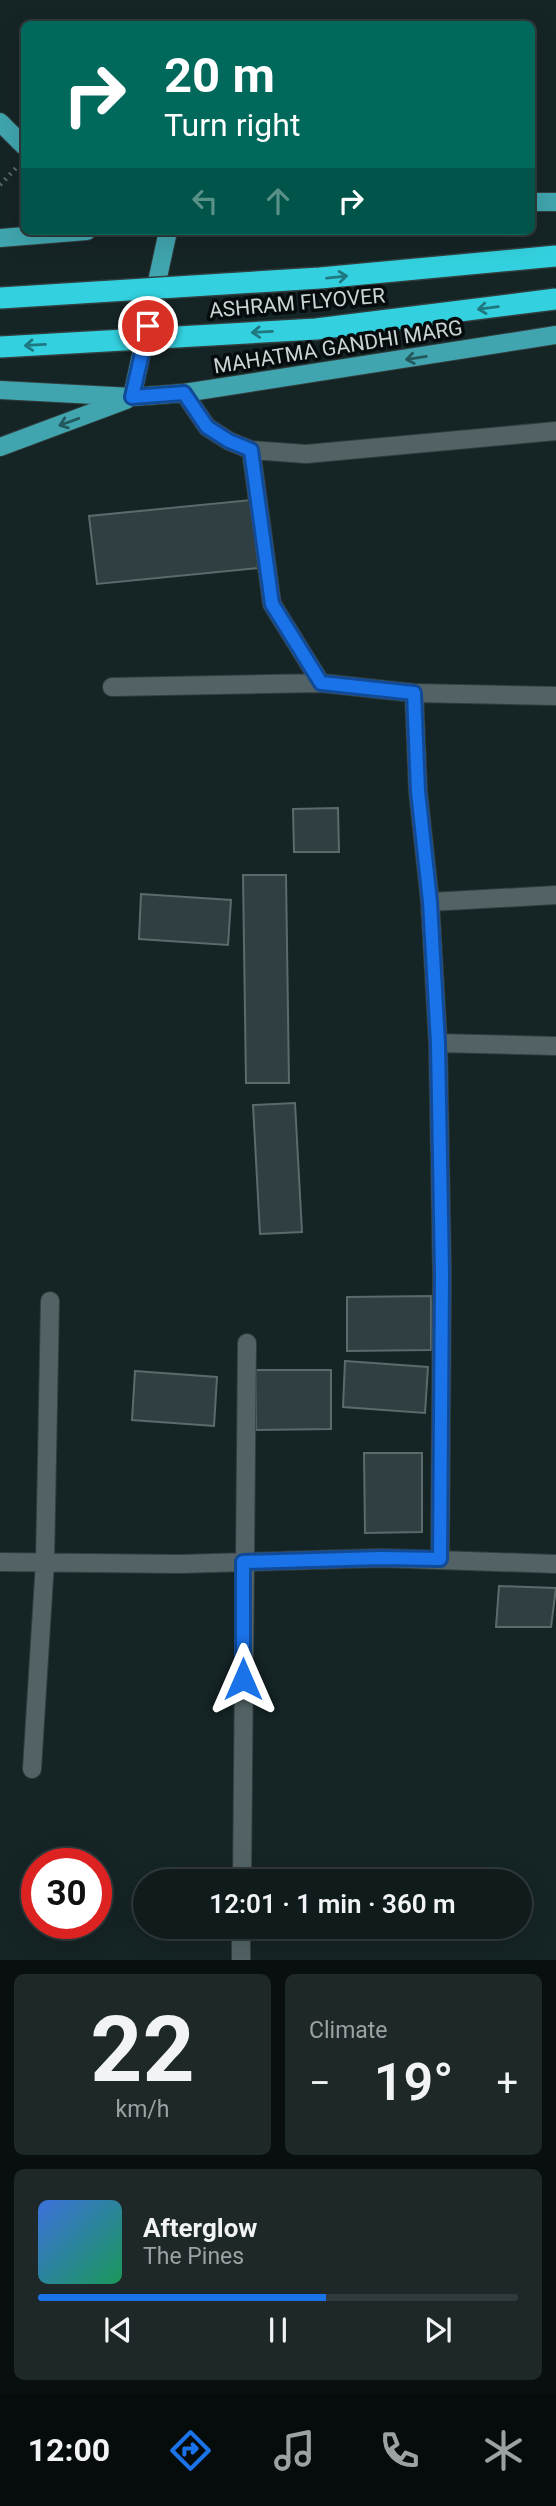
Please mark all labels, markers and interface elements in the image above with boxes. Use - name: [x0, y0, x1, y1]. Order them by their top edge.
- text: 20 m: [164, 47, 275, 104]
- icon: right: [49, 49, 140, 140]
- text: Turn right: [164, 106, 300, 144]
- icon: left: [186, 182, 224, 220]
- icon: ahead: [259, 182, 297, 220]
- icon: right: [332, 182, 370, 220]
- one-way arrow: [325, 270, 348, 283]
- street label: ASHRAM FLYOVER: [208, 283, 386, 323]
- pin: [118, 296, 178, 356]
- one-way arrow: [477, 301, 500, 314]
- icon: arrive: [129, 307, 167, 345]
- street label: MAHATMA GANDHI MARG: [212, 315, 464, 379]
- one-way arrow: [251, 326, 274, 339]
- one-way arrow: [24, 338, 47, 351]
- one-way arrow: [405, 352, 428, 365]
- one-way arrow: [58, 417, 80, 430]
- position arrow: [206, 1642, 280, 1716]
- speed limit sign: 30: [21, 1848, 112, 1939]
- text: 12:01 · 1 min · 360 m: [209, 1889, 456, 1919]
- text: 22: [90, 1997, 195, 2103]
- text: Climate: [309, 2017, 388, 2044]
- text: 19°: [374, 2052, 453, 2113]
- text: −: [309, 2061, 331, 2105]
- text: +: [496, 2061, 518, 2105]
- text: km/h: [116, 2096, 170, 2123]
- text: Afterglow: [143, 2213, 257, 2243]
- text: The Pines: [143, 2243, 244, 2270]
- icon: previous: [99, 2311, 137, 2349]
- icon: pause: [259, 2311, 297, 2349]
- icon: next: [419, 2311, 457, 2349]
- icon: directions: [166, 2426, 215, 2475]
- icon: music: [270, 2426, 319, 2475]
- icon: phone: [375, 2426, 424, 2475]
- icon: climate: [479, 2426, 528, 2475]
- text: 12:00: [28, 2431, 110, 2469]

